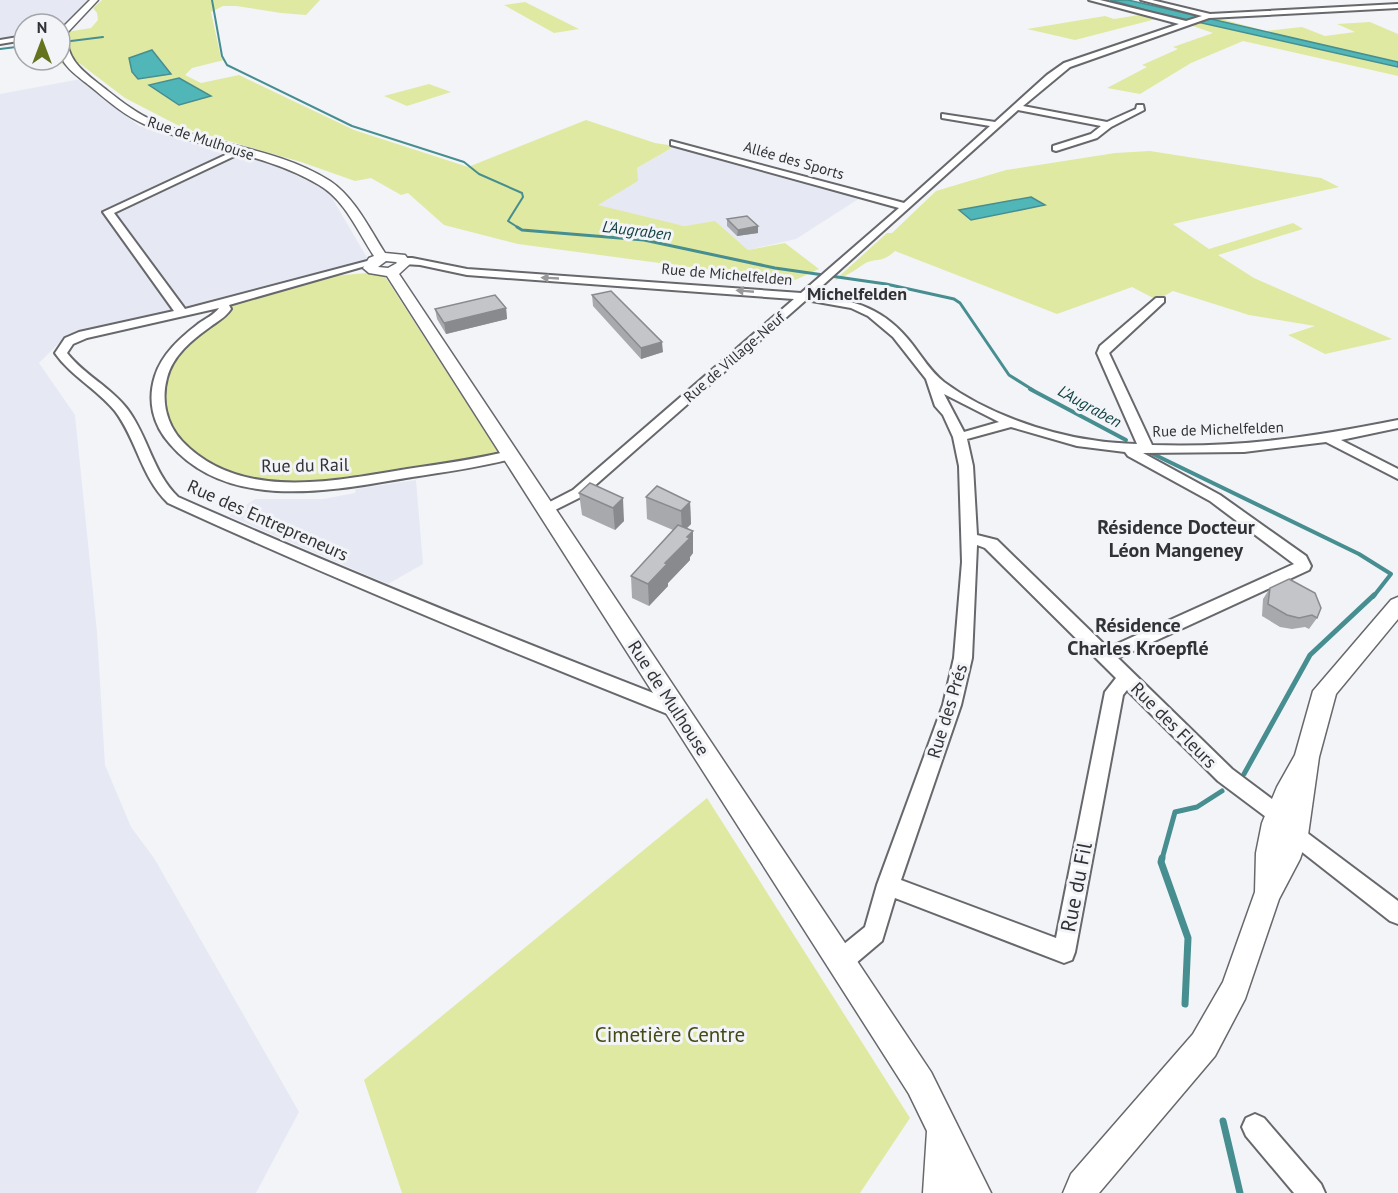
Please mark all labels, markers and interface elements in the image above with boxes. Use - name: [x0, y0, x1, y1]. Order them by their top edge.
- north arrow: [12, 12, 72, 72]
- text: N: [37, 17, 47, 37]
- street label: Rue de Mulhouse: [145, 112, 257, 164]
- street label: Allée des Sports: [742, 137, 846, 183]
- water label: L'Augraben: [601, 216, 673, 244]
- street label: Rue de Michelfelden: [661, 259, 793, 289]
- one-way arrow: [541, 273, 560, 282]
- district label: Michelfelden: [807, 282, 907, 305]
- one-way arrow: [735, 286, 754, 296]
- street label: Rue de Village-Neuf: [679, 307, 789, 406]
- water label: L'Augraben: [1055, 380, 1125, 432]
- street label: Rue de Michelfelden: [1152, 417, 1284, 441]
- street label: Rue du Rail: [261, 453, 350, 477]
- street label: Rue des Entrepreneurs: [184, 474, 352, 566]
- district label: Résidence Docteur Léon Mangeney: [1097, 514, 1255, 563]
- district label: Résidence Charles Kroepflé: [1067, 612, 1209, 661]
- street label: Rue de Mulhouse: [623, 636, 715, 760]
- street label: Rue des Prés: [922, 661, 972, 761]
- street label: Rue des Fleurs: [1126, 677, 1222, 773]
- street label: Rue du Fil: [1054, 840, 1098, 934]
- park label: Cimetière Centre: [595, 1021, 745, 1048]

